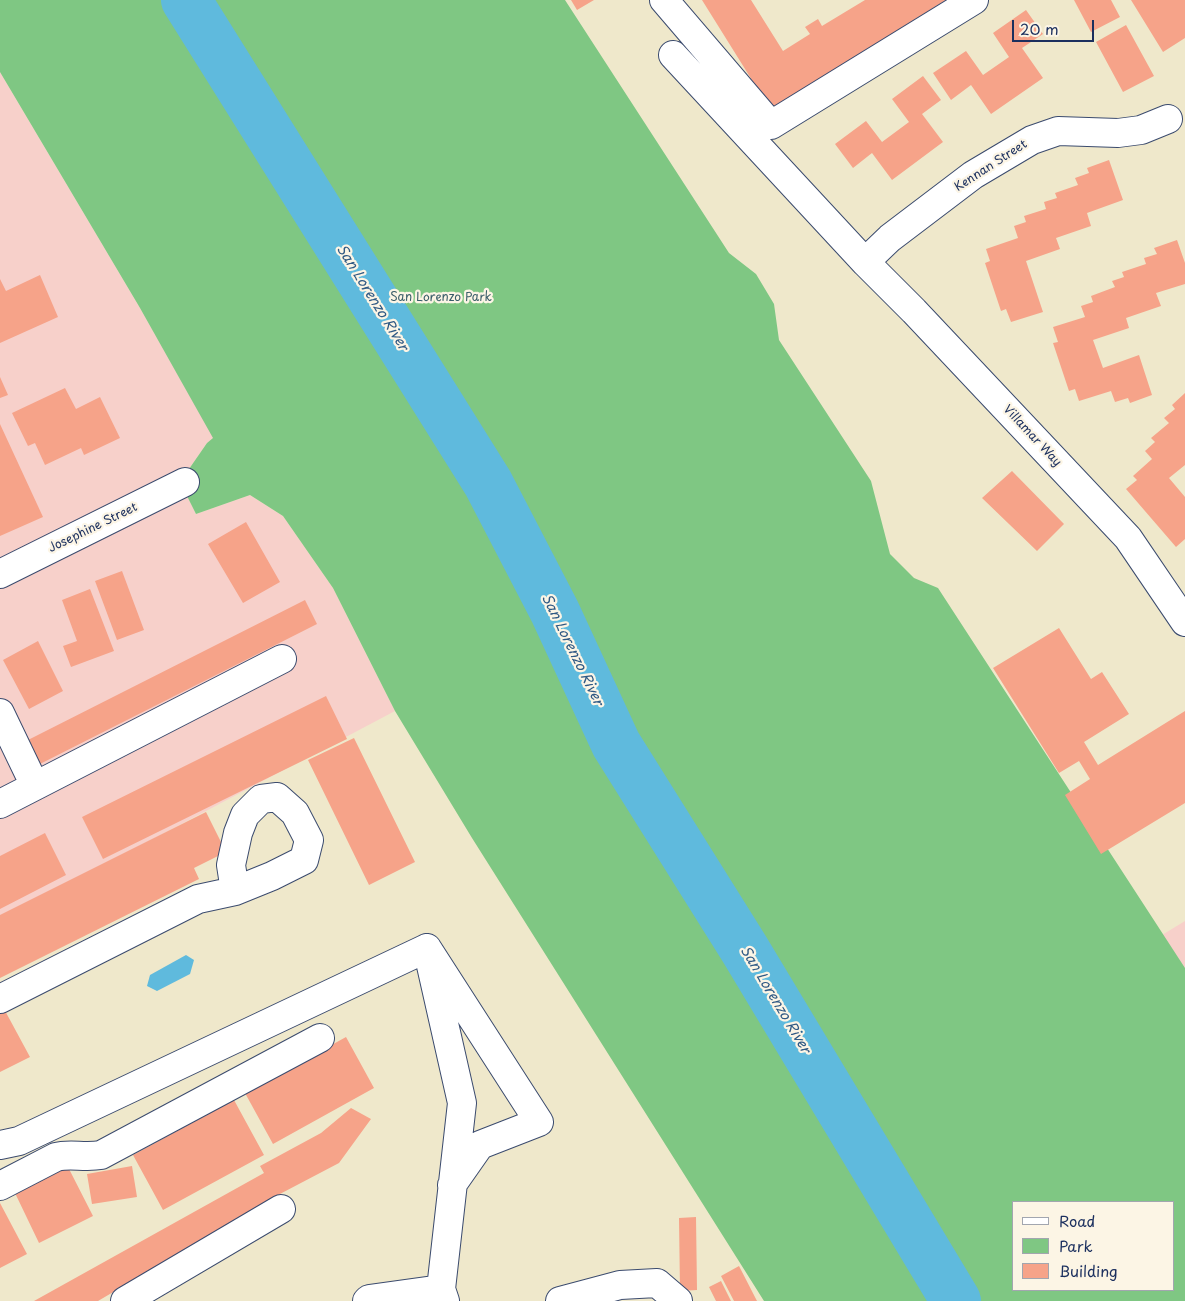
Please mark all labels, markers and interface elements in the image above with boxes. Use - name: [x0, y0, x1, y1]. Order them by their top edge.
- scale bar: [1015, 10, 1098, 42]
- text: 20 m: [1020, 17, 1059, 40]
- street label: Kennan Street: [952, 137, 1030, 195]
- water label: San Lorenzo River: [333, 242, 411, 354]
- park label: San Lorenzo Park: [390, 291, 492, 305]
- street label: Villamar Way: [1000, 402, 1064, 470]
- street label: Josephine Street: [46, 500, 140, 556]
- water label: San Lorenzo River: [538, 592, 606, 708]
- water label: San Lorenzo River: [736, 944, 814, 1056]
- legend: [1012, 1201, 1175, 1291]
- text: Road: [1059, 1209, 1095, 1232]
- text: Park: [1059, 1234, 1093, 1257]
- text: Building: [1059, 1259, 1118, 1282]

